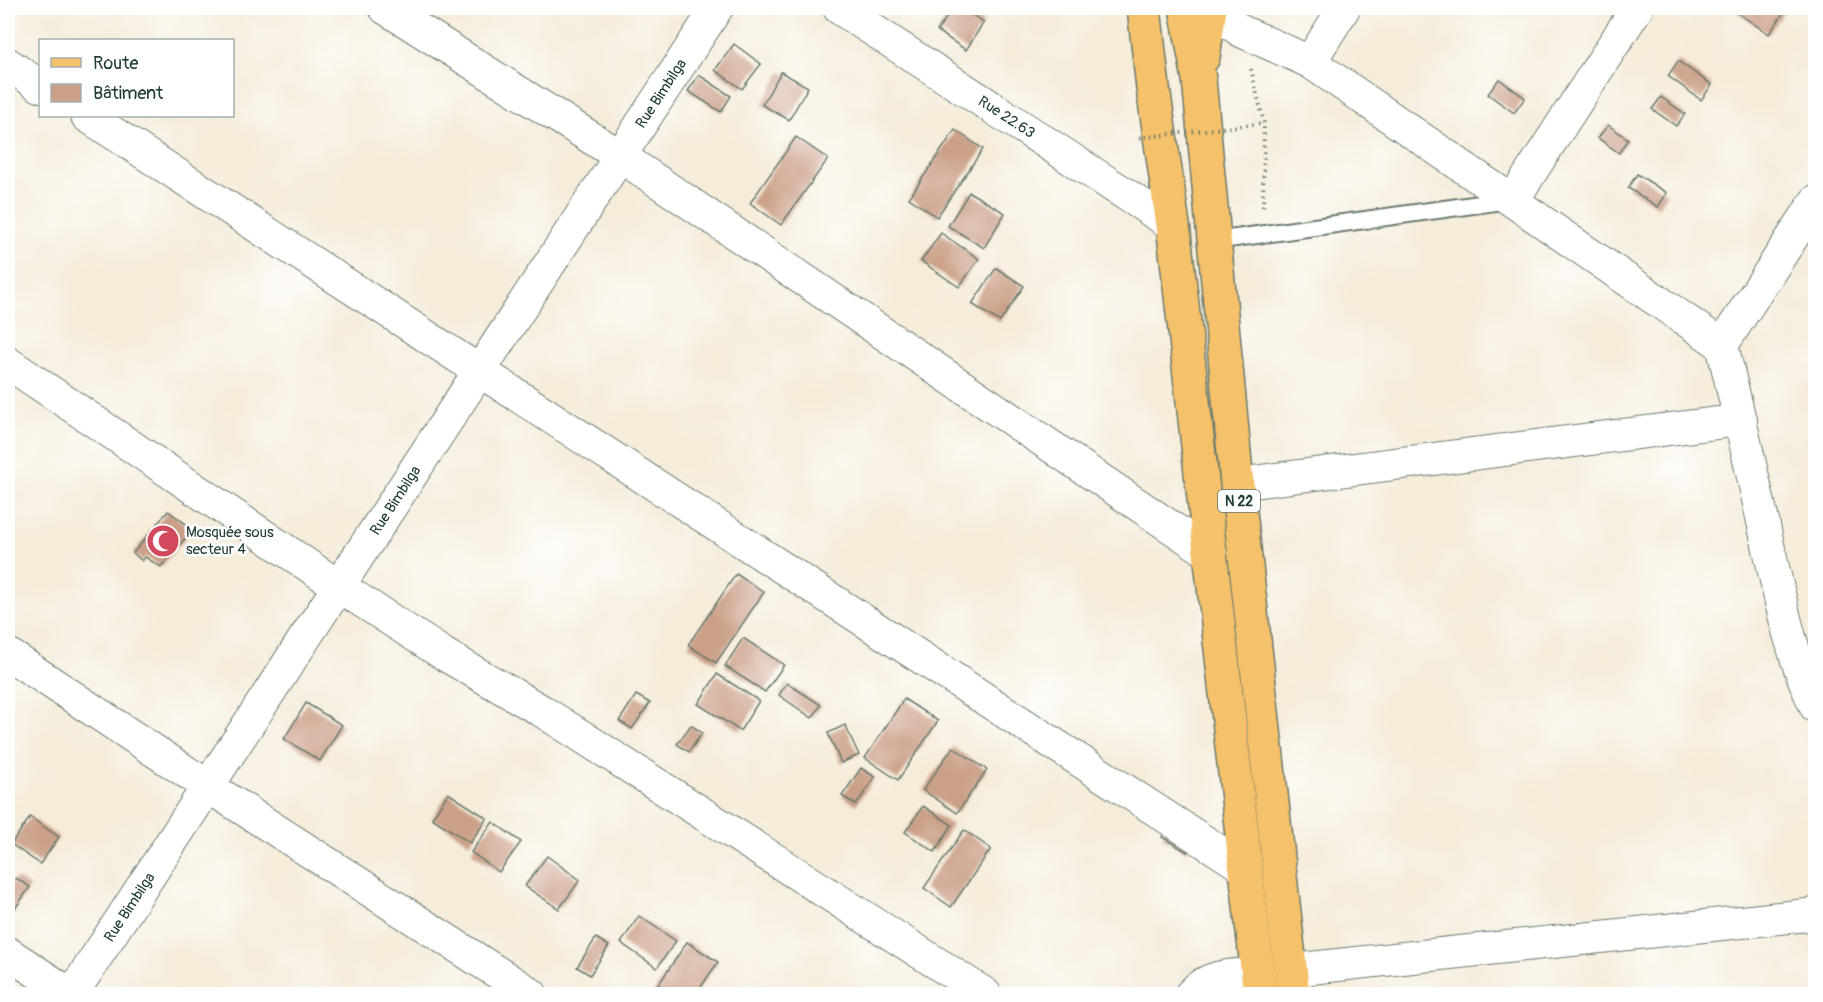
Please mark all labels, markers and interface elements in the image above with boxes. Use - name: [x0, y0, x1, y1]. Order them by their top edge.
- legend: [39, 39, 234, 117]
- text: Route: [93, 52, 138, 75]
- street label: Rue Bimbilga: [631, 55, 691, 132]
- text: Bâtiment: [93, 82, 164, 105]
- street label: Rue 22.63: [975, 92, 1039, 142]
- street label: Rue Bimbilga: [366, 462, 425, 539]
- road number: N 22: [1218, 490, 1260, 512]
- mosque icon: Mosquée sous secteur 4: [145, 523, 181, 559]
- place label: Mosquée sous secteur 4: [186, 523, 274, 559]
- street label: Rue Bimbilga: [100, 869, 159, 945]

